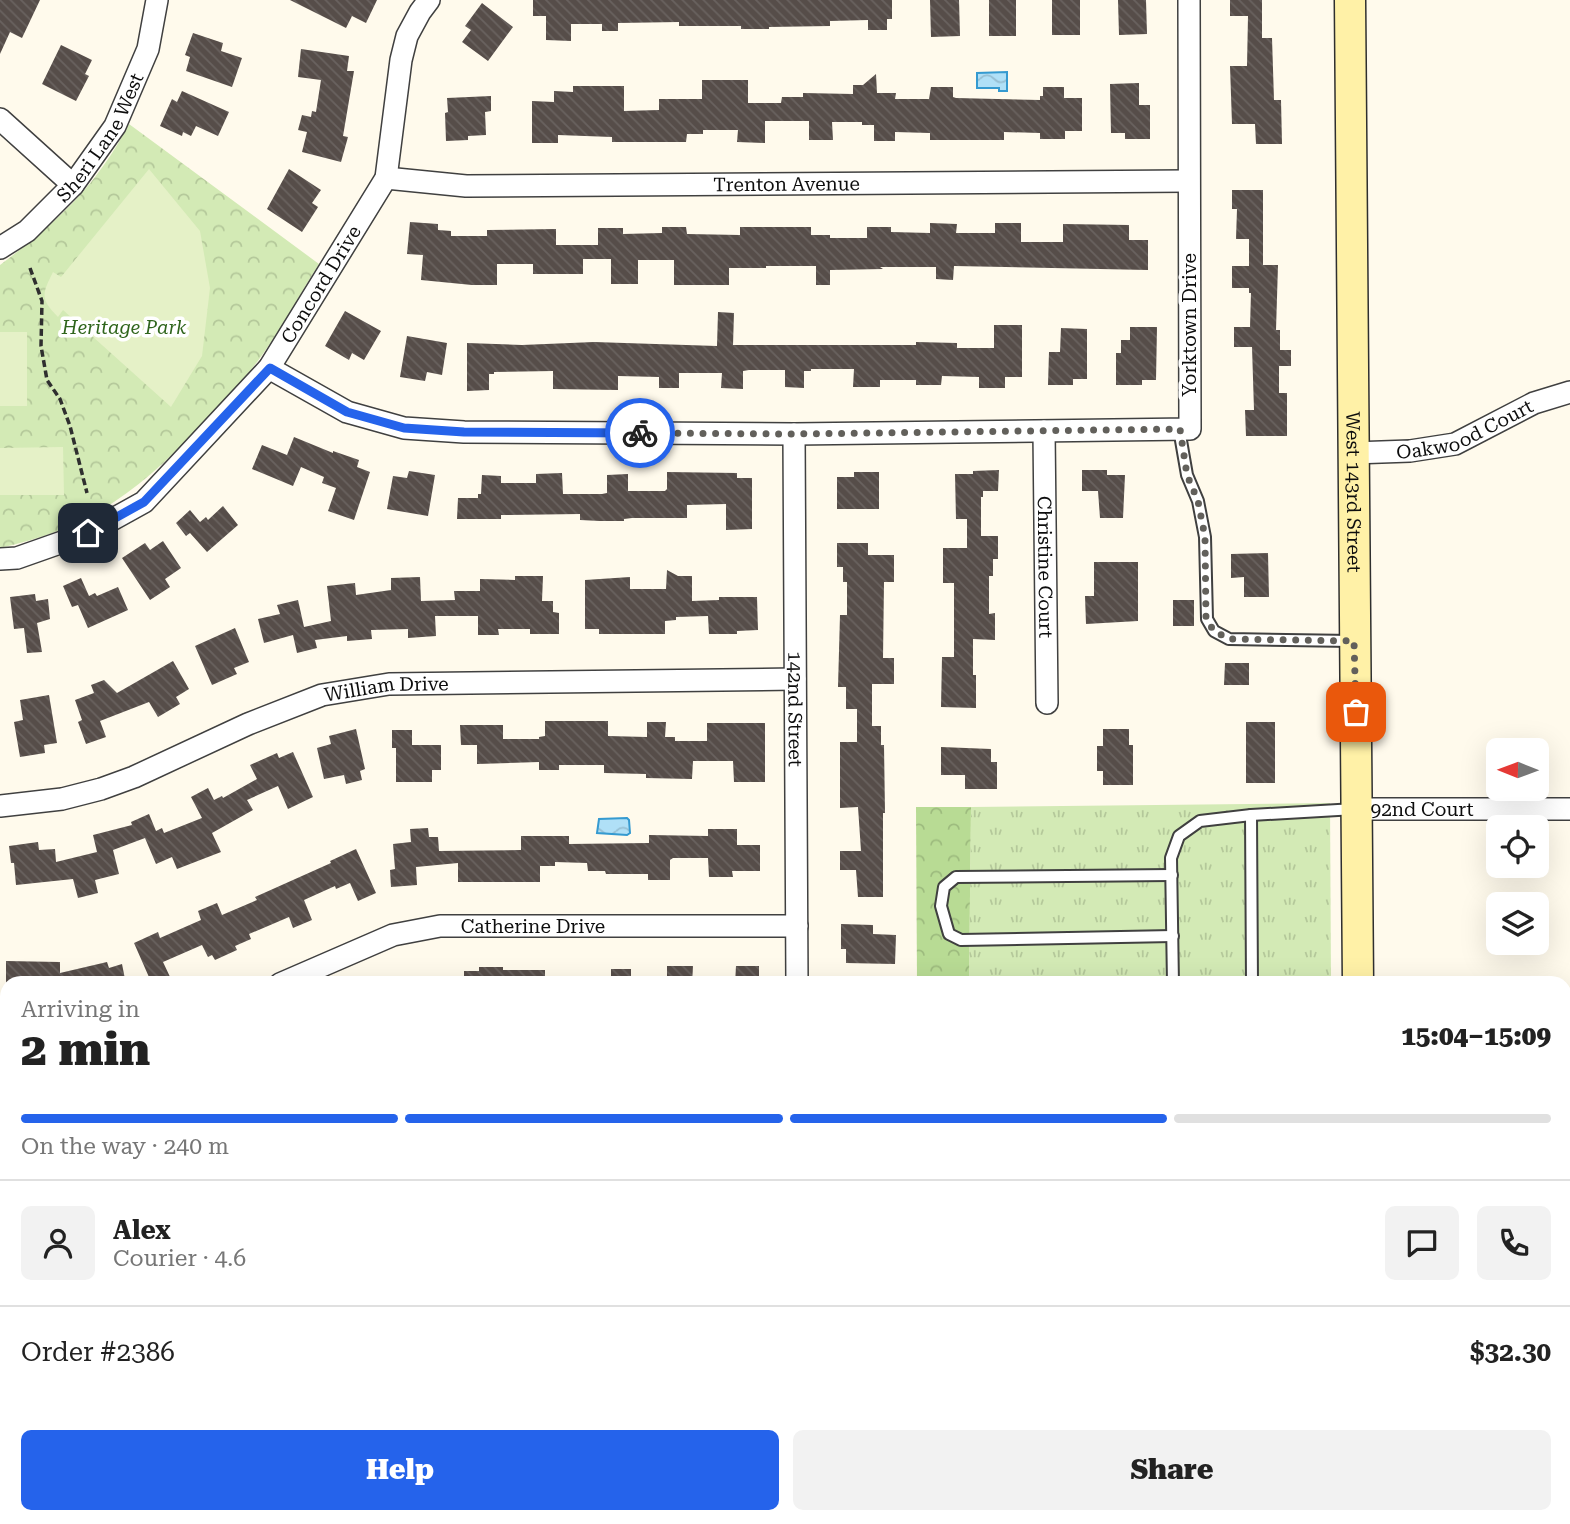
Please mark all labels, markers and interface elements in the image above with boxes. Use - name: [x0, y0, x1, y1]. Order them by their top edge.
- street label: Sheri Lane West: [51, 69, 148, 207]
- street label: Trenton Avenue: [713, 172, 860, 196]
- street label: Concord Drive: [276, 221, 366, 347]
- street label: Yorktown Drive: [1178, 253, 1201, 397]
- park label: Heritage Park: [61, 316, 187, 339]
- street label: Oakwood Court: [1396, 394, 1537, 463]
- courier: [605, 398, 675, 468]
- street label: West 143rd Street: [1342, 411, 1366, 573]
- icon: bike: [621, 414, 659, 452]
- street label: Christine Court: [1033, 496, 1058, 638]
- pin: [58, 503, 118, 563]
- icon: home: [69, 514, 107, 552]
- street label: 142nd Street: [784, 651, 807, 767]
- street label: William Drive: [323, 672, 449, 706]
- pin: [1326, 682, 1386, 742]
- icon: bag: [1337, 693, 1375, 731]
- north arrow: [1486, 738, 1549, 802]
- map controls: [1486, 738, 1549, 955]
- street label: 92nd Court: [1371, 798, 1474, 821]
- button: locate: [1486, 815, 1549, 878]
- button: layers: [1486, 892, 1549, 955]
- street label: Catherine Drive: [461, 915, 605, 938]
- text: Arriving in: [21, 996, 140, 1023]
- text: 15:04–15:09: [1401, 1021, 1551, 1051]
- text: 2 min: [21, 1022, 150, 1076]
- text: On the way · 240 m: [21, 1133, 229, 1160]
- button: person: [21, 1206, 95, 1280]
- button: chat: [1385, 1206, 1459, 1280]
- button: phone: [1477, 1206, 1551, 1280]
- text: Alex: [113, 1215, 171, 1245]
- text: Courier · 4.6: [113, 1245, 246, 1272]
- text: Order #2386: [21, 1337, 175, 1367]
- text: $32.30: [1470, 1337, 1551, 1367]
- button: Help: [21, 1430, 779, 1510]
- button: Share: [793, 1430, 1551, 1510]

